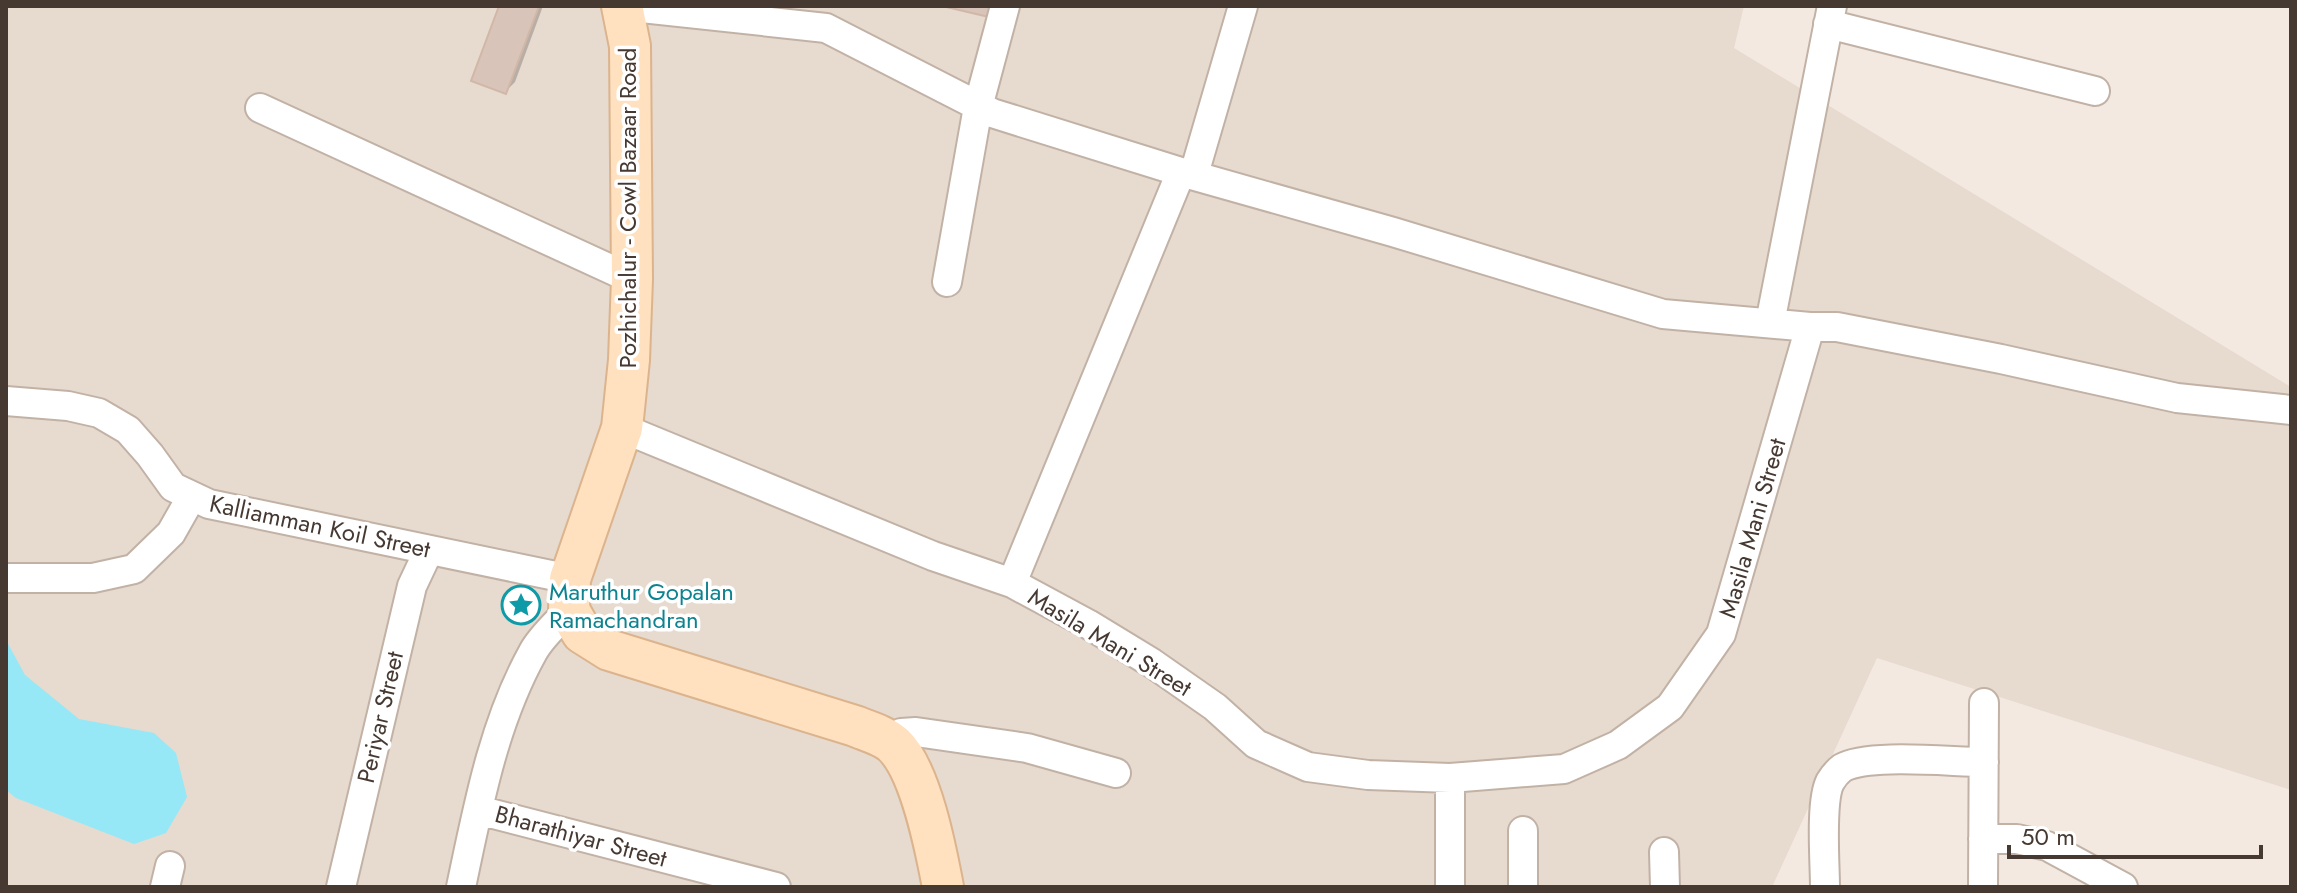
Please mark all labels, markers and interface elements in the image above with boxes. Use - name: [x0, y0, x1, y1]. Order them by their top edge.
- street label: Pozhichalur - Cowl Bazaar Road: [610, 48, 645, 368]
- street label: Masila Mani Street: [1710, 434, 1794, 622]
- street label: Kalliamman Koil Street: [206, 486, 434, 567]
- place label: Maruthur Gopalan Ramachandran: [549, 574, 734, 637]
- street label: Masila Mani Street: [1022, 579, 1199, 705]
- place icon: Maruthur Gopalan Ramachandran: [500, 584, 542, 626]
- street label: Periyar Street: [348, 648, 412, 786]
- street label: Bharathiyar Street: [491, 796, 671, 876]
- scale bar: [2009, 809, 2261, 859]
- text: 50 m: [2021, 819, 2075, 854]

